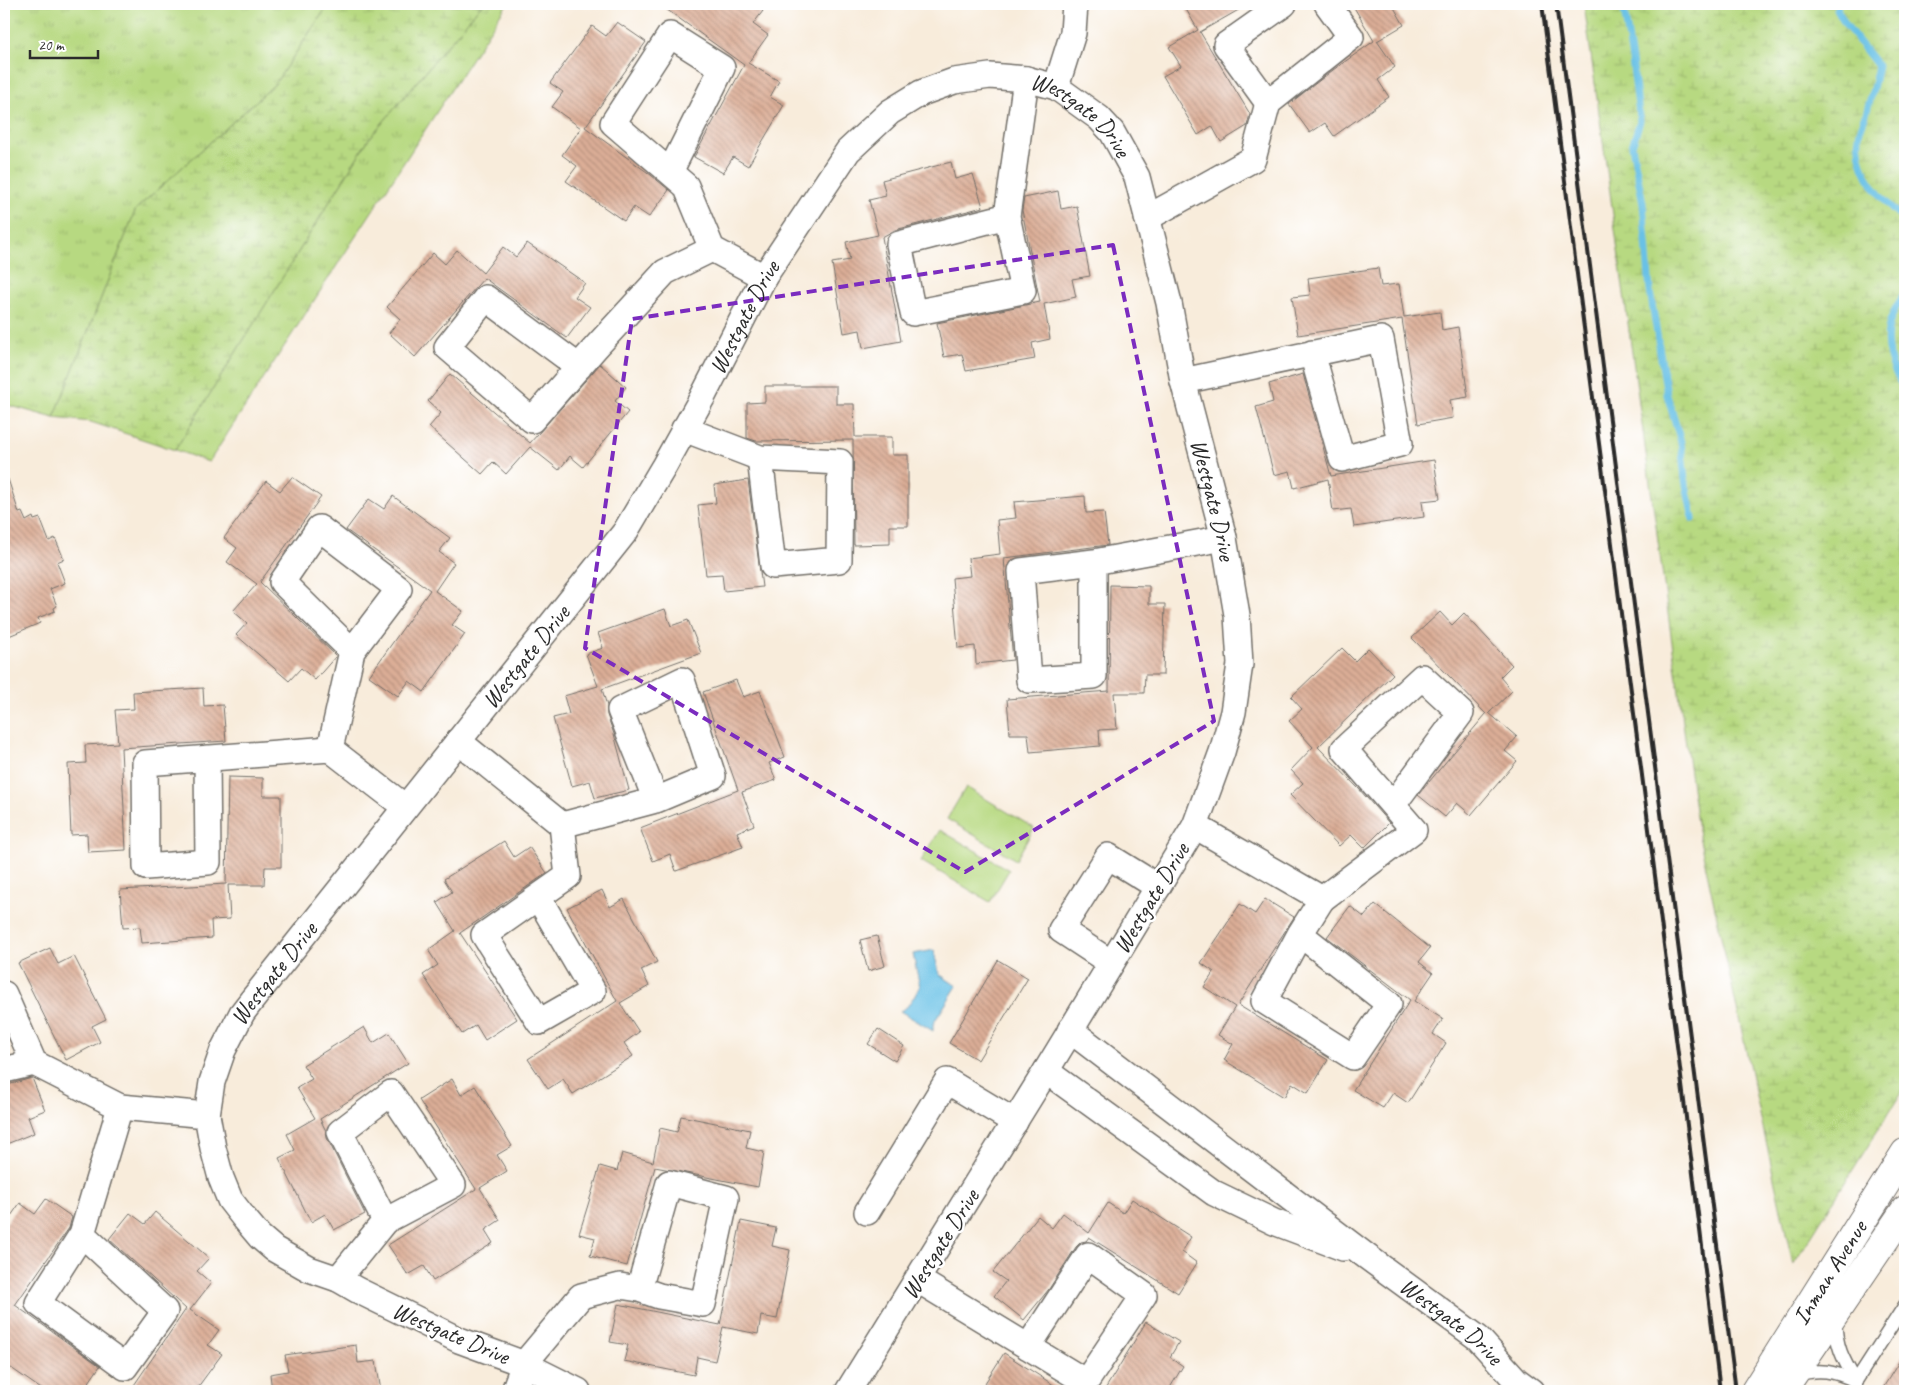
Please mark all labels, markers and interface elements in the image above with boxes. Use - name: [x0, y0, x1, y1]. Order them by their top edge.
- scale bar: [30, 28, 98, 60]
- text: 20 m: [38, 36, 65, 55]
- street label: Westgate Drive: [1027, 66, 1139, 164]
- street label: Westgate Drive: [702, 253, 787, 379]
- street label: Westgate Drive: [1184, 436, 1243, 565]
- street label: Westgate Drive: [475, 597, 577, 714]
- street label: Westgate Drive: [1106, 835, 1197, 959]
- street label: Westgate Drive: [223, 914, 325, 1030]
- street label: Westgate Drive: [894, 1182, 987, 1304]
- street label: Inman Avenue: [1786, 1213, 1875, 1330]
- street label: Westgate Drive: [1394, 1271, 1511, 1373]
- street label: Westgate Drive: [388, 1295, 516, 1372]

